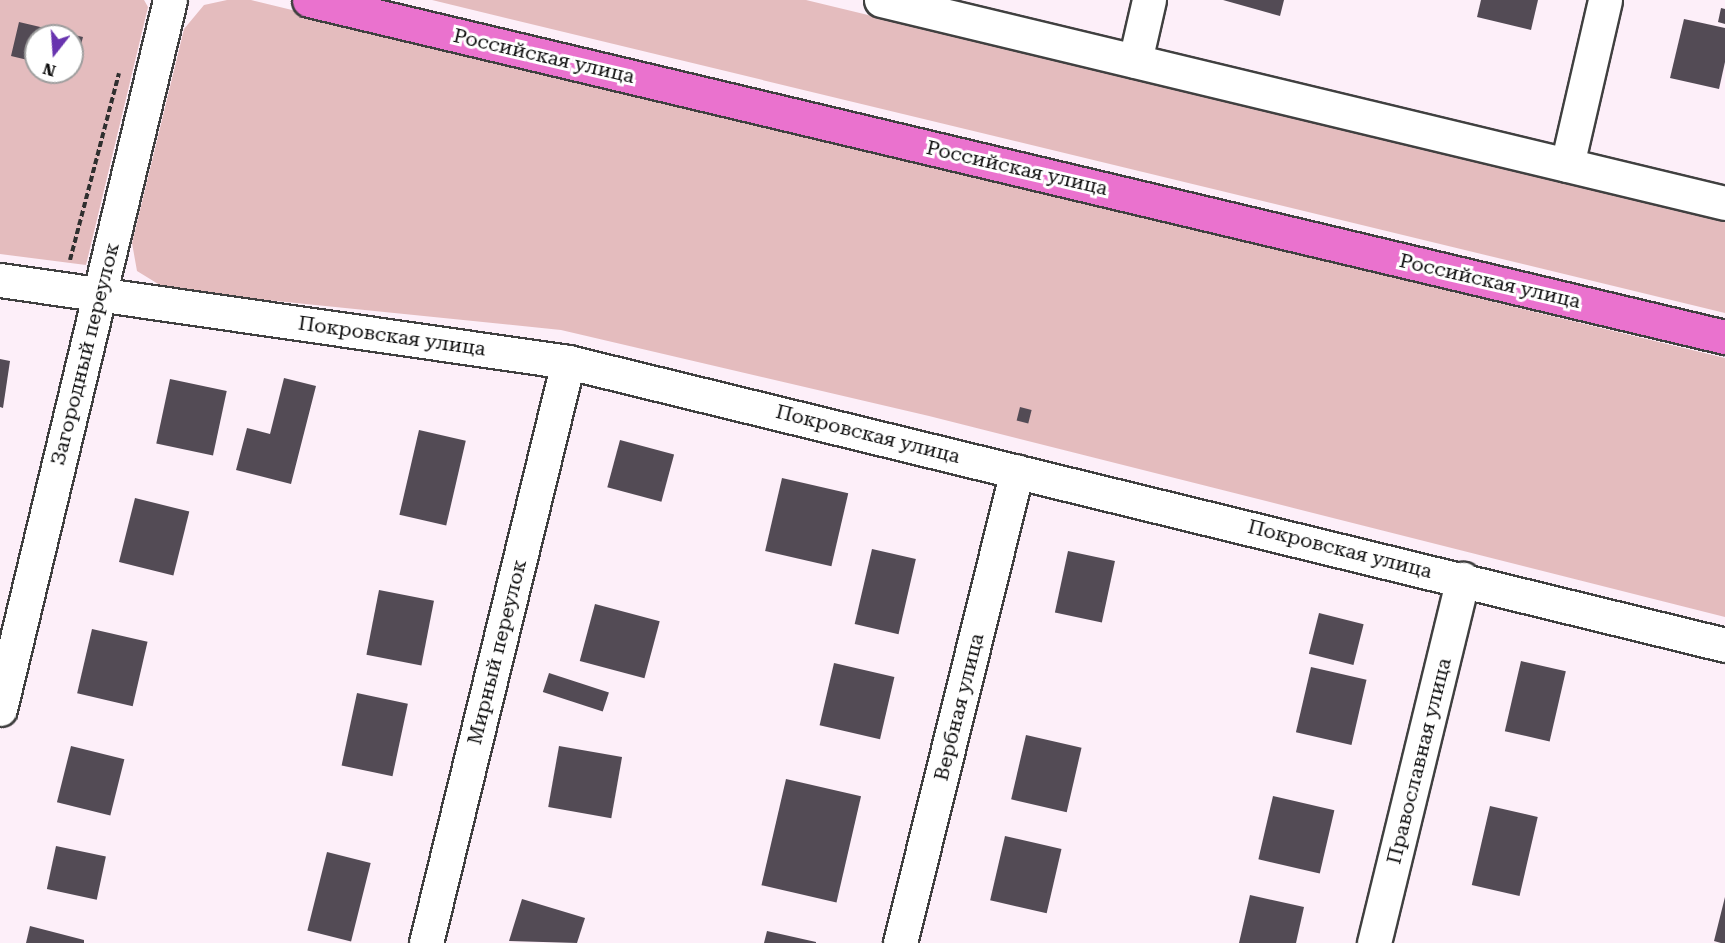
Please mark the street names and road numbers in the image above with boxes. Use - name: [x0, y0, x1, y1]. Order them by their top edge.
- street label: Российская улица: [451, 23, 637, 89]
- street label: Российская улица: [924, 135, 1110, 201]
- street label: Загородный переулок: [46, 240, 124, 468]
- street label: Российская улица: [1397, 248, 1583, 314]
- street label: Покровская улица: [297, 311, 487, 361]
- street label: Покровская улица: [773, 399, 963, 469]
- street label: Покровская улица: [1245, 514, 1435, 584]
- street label: Мирный переулок: [462, 557, 532, 747]
- street label: Вербная улица: [929, 631, 989, 783]
- street label: Православная улица: [1382, 655, 1456, 867]

